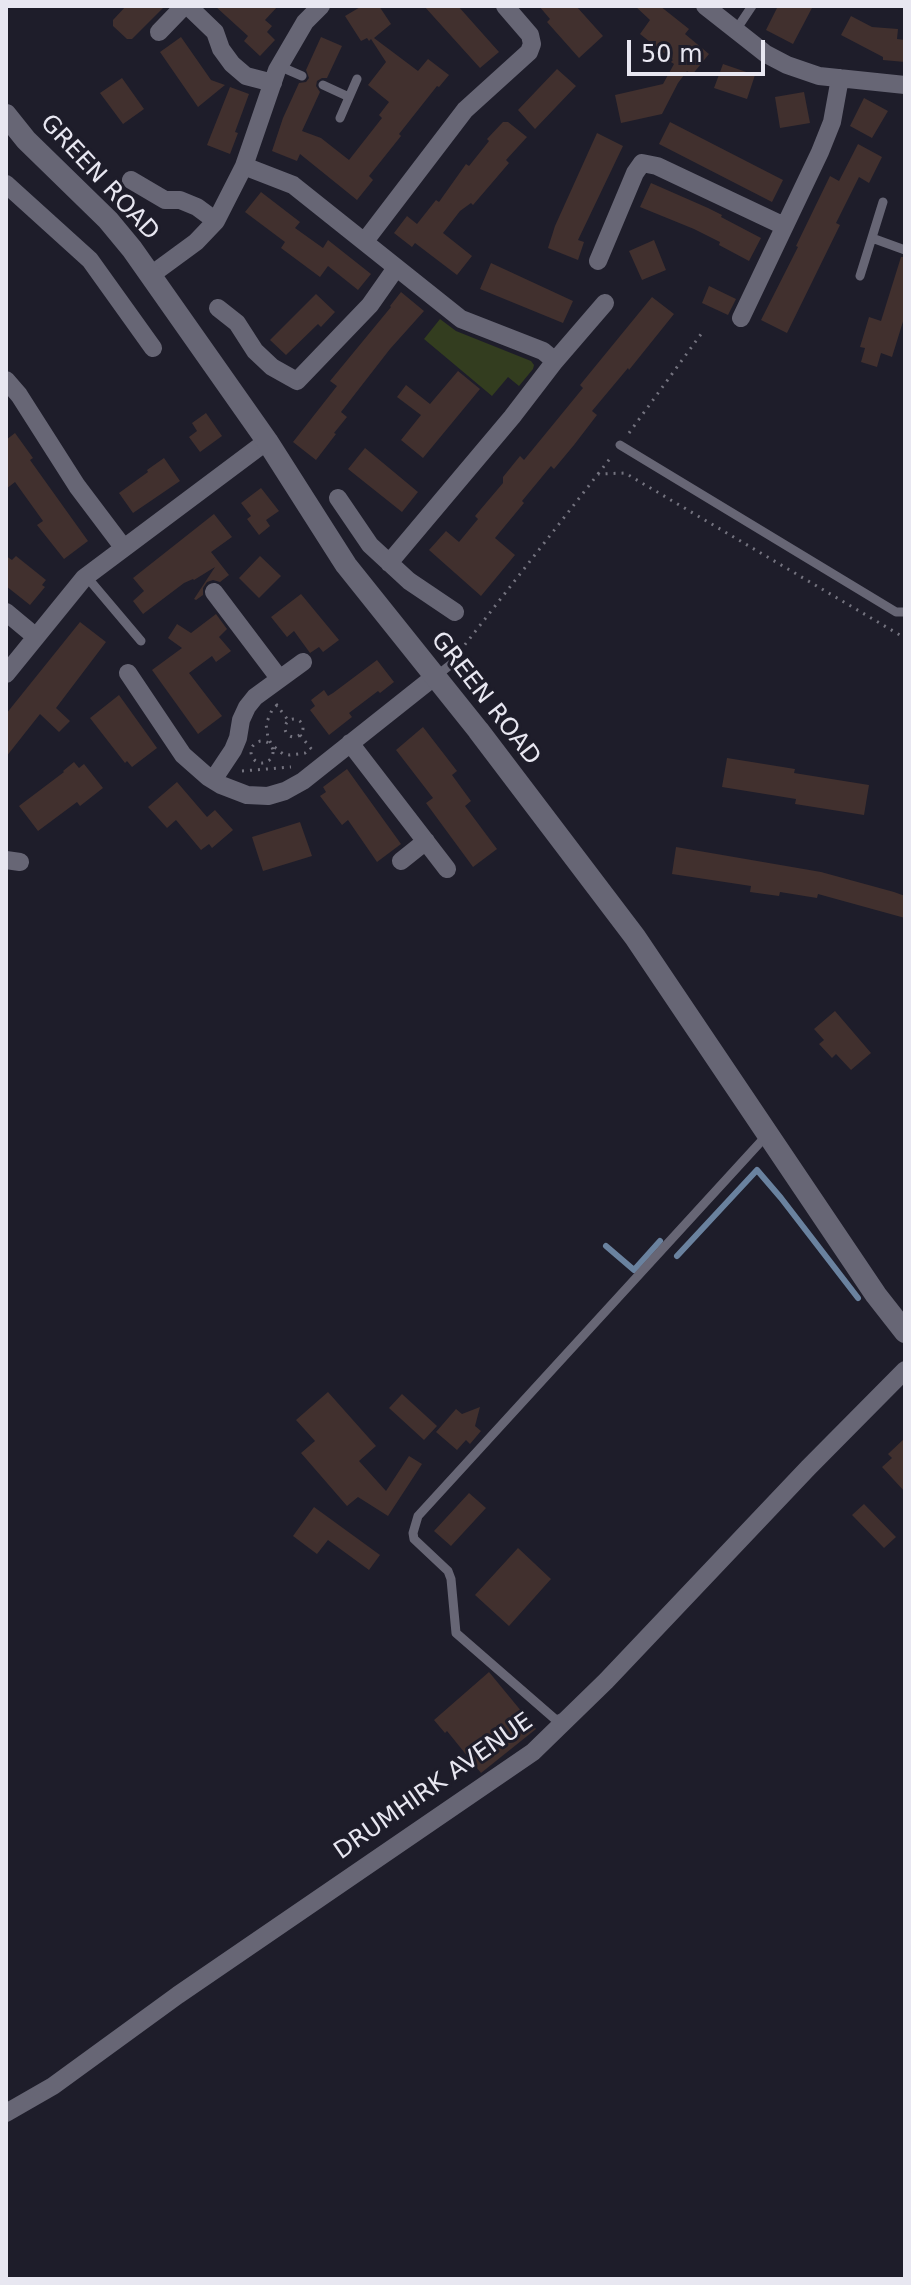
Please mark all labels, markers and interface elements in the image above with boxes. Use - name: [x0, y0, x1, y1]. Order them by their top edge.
- scale bar: [631, 24, 769, 74]
- text: 50 m: [641, 40, 703, 68]
- street label: GREEN ROAD: [33, 109, 165, 247]
- street label: GREEN ROAD: [424, 627, 546, 771]
- street label: DRUMHIRK AVENUE: [329, 1708, 539, 1866]

